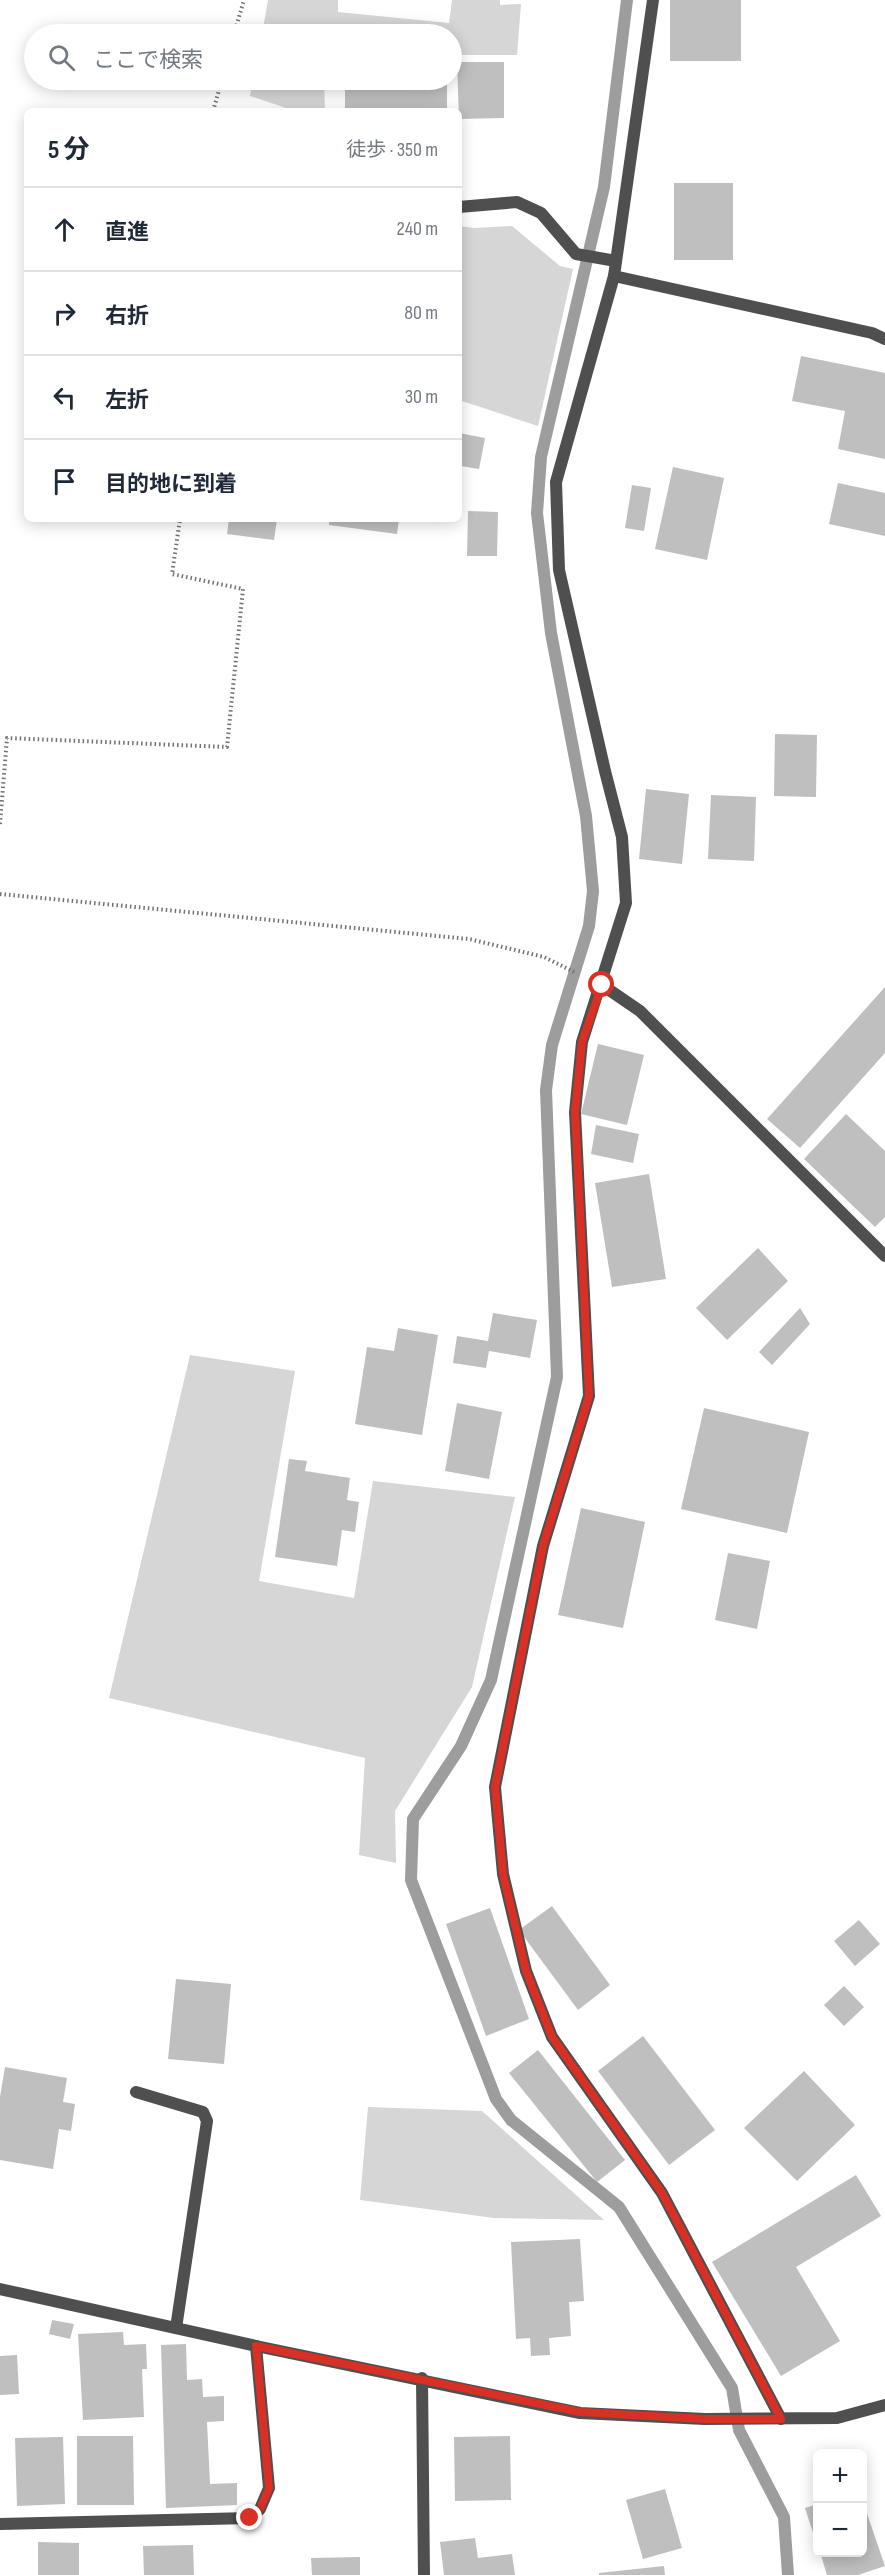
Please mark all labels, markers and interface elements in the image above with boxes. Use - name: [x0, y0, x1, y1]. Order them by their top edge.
- search box: [24, 24, 462, 90]
- icon: search: [45, 41, 78, 74]
- text: ここで検索: [93, 47, 203, 74]
- text: 5 分: [48, 135, 89, 166]
- text: 徒歩 · 350 m: [346, 138, 438, 162]
- icon: ahead: [48, 213, 81, 246]
- text: 240 m: [397, 217, 438, 241]
- text: 直進: [105, 219, 149, 246]
- icon: right: [48, 297, 81, 330]
- text: 80 m: [404, 301, 438, 325]
- text: 右折: [105, 303, 149, 330]
- icon: left: [48, 381, 81, 414]
- text: 30 m: [405, 385, 438, 409]
- text: 左折: [105, 387, 149, 414]
- icon: arrive: [48, 465, 81, 498]
- text: 目的地に到着: [105, 471, 237, 498]
- route start: [588, 971, 614, 997]
- map controls: [813, 2449, 867, 2557]
- button: +: [813, 2449, 867, 2503]
- button: −: [813, 2503, 867, 2557]
- route end: [236, 2504, 262, 2530]

